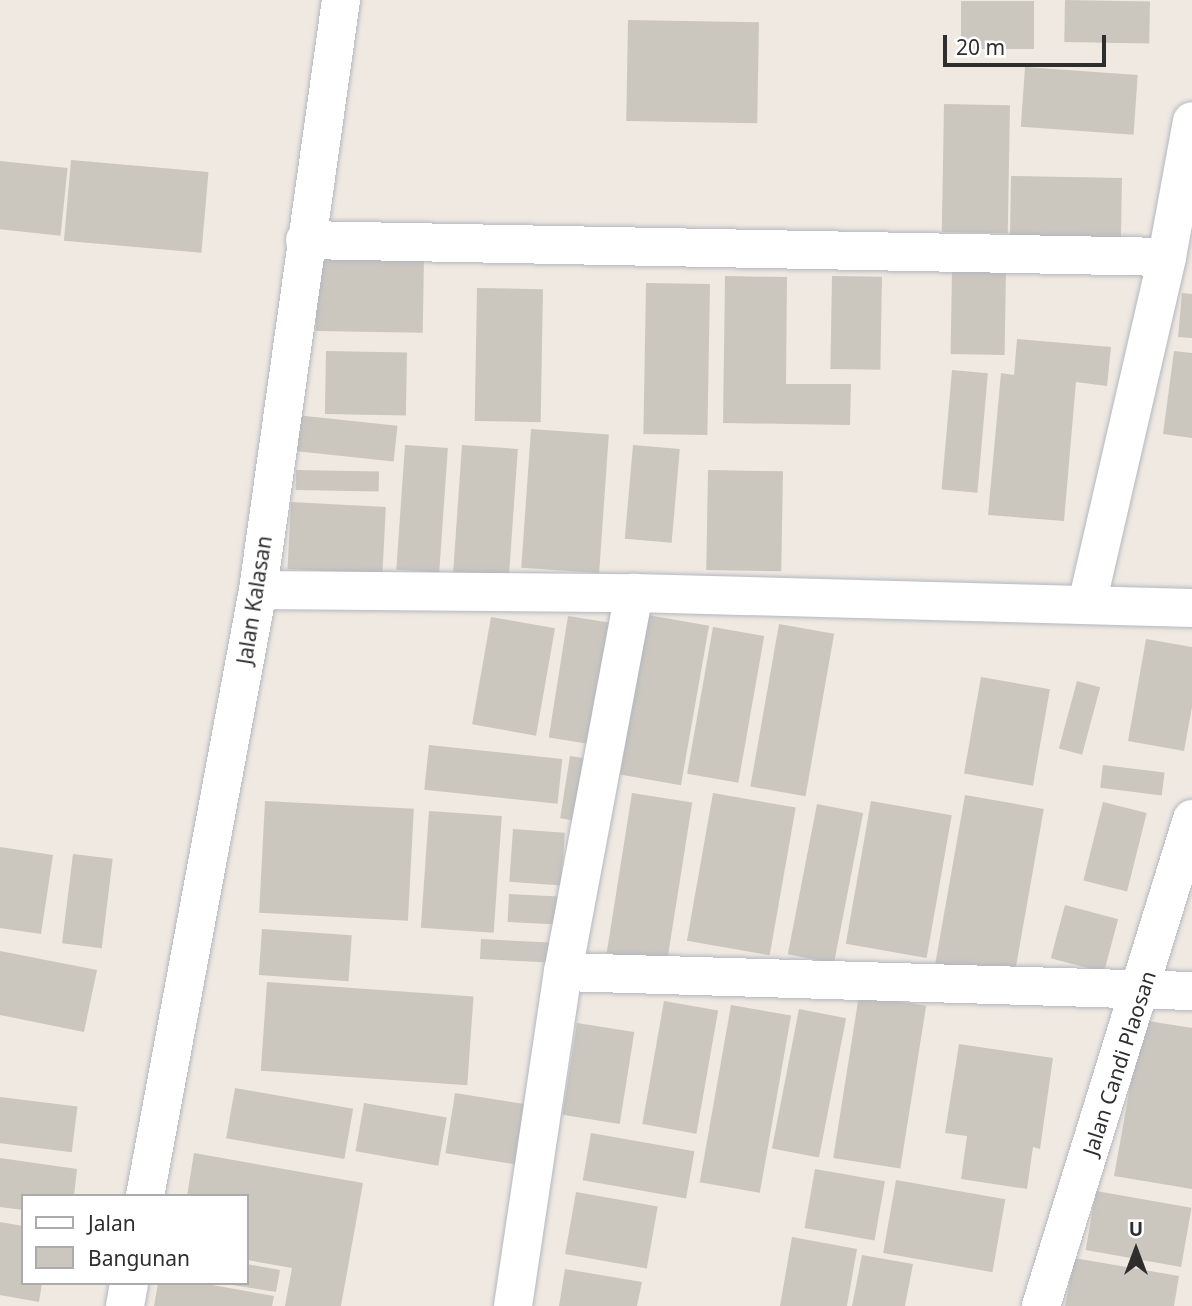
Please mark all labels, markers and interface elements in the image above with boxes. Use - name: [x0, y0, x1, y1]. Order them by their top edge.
- scale bar: [947, 21, 1110, 65]
- text: 20 m: [956, 33, 1005, 61]
- street label: Jalan Kalasan: [231, 534, 277, 666]
- street label: Jalan Candi Plaosan: [1077, 968, 1161, 1158]
- legend: [21, 1194, 248, 1285]
- text: Jalan: [88, 1209, 136, 1237]
- north arrow: [1101, 1215, 1171, 1285]
- text: U: [1129, 1216, 1143, 1242]
- text: Bangunan: [88, 1244, 190, 1272]

